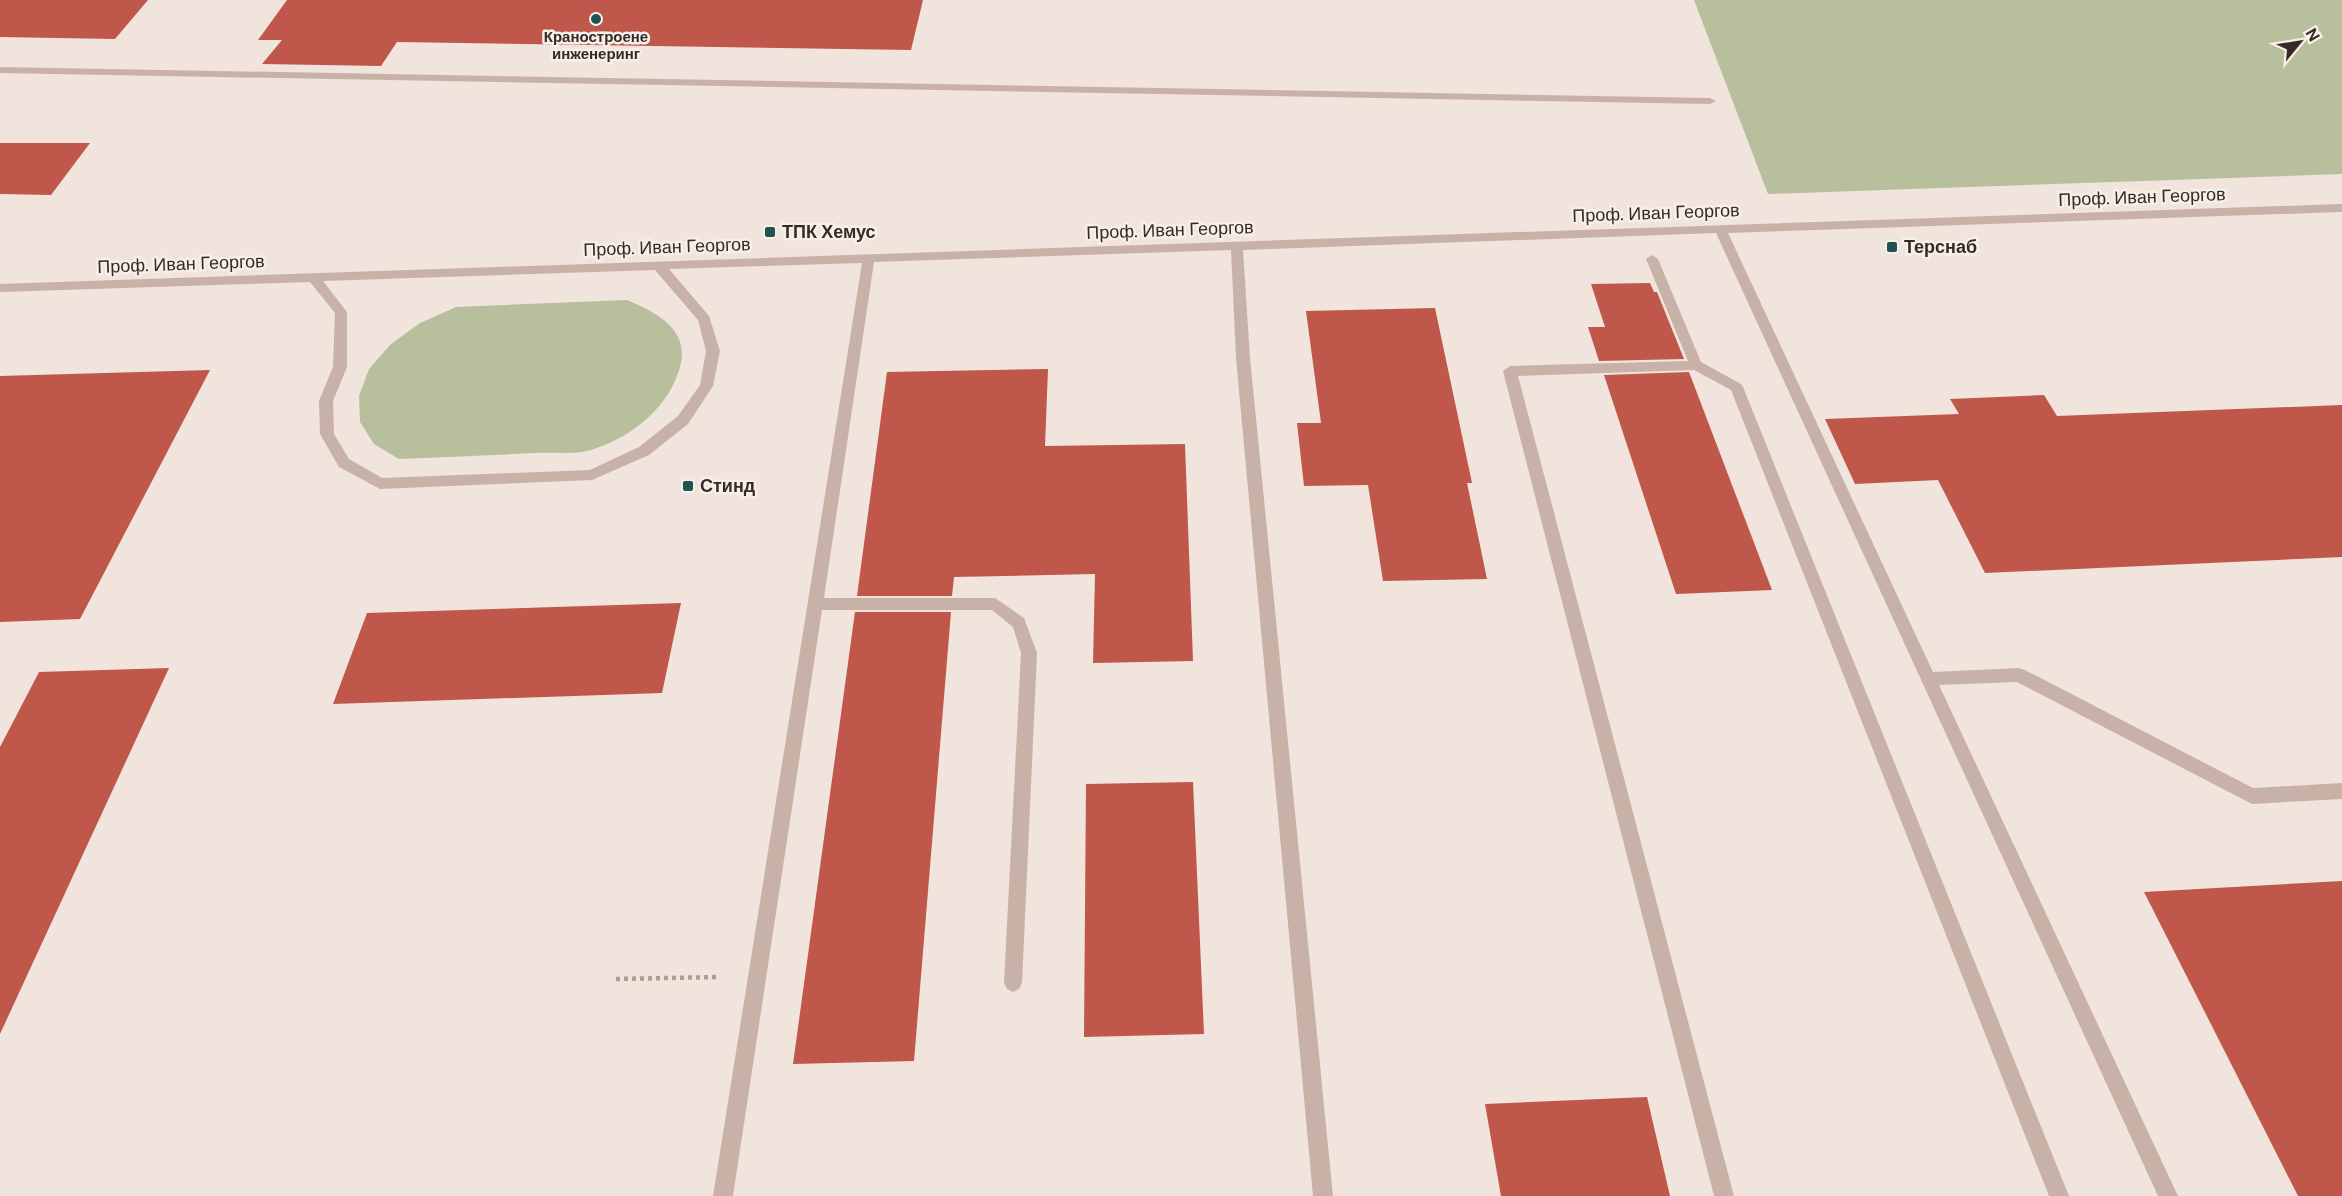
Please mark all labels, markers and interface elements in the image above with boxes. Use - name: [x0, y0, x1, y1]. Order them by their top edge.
- marker: Краностроене инженеринг: [589, 12, 603, 26]
- north arrow: [2270, 12, 2330, 72]
- text: N: [2301, 24, 2325, 45]
- place label: Краностроене инженеринг: [544, 27, 648, 64]
- street label: Проф. Иван Георгов: [2058, 182, 2226, 212]
- street label: Проф. Иван Георгов: [1572, 198, 1740, 228]
- street label: Проф. Иван Георгов: [1086, 215, 1254, 245]
- place label: ТПК Хемус: [782, 220, 876, 244]
- marker: ТПК Хемус: [763, 225, 777, 239]
- street label: Проф. Иван Георгов: [583, 232, 751, 262]
- place label: Терснаб: [1904, 235, 1977, 259]
- marker: Терснаб: [1885, 240, 1899, 254]
- street label: Проф. Иван Георгов: [97, 249, 265, 279]
- place label: Стинд: [700, 474, 756, 498]
- marker: Стинд: [681, 479, 695, 493]

